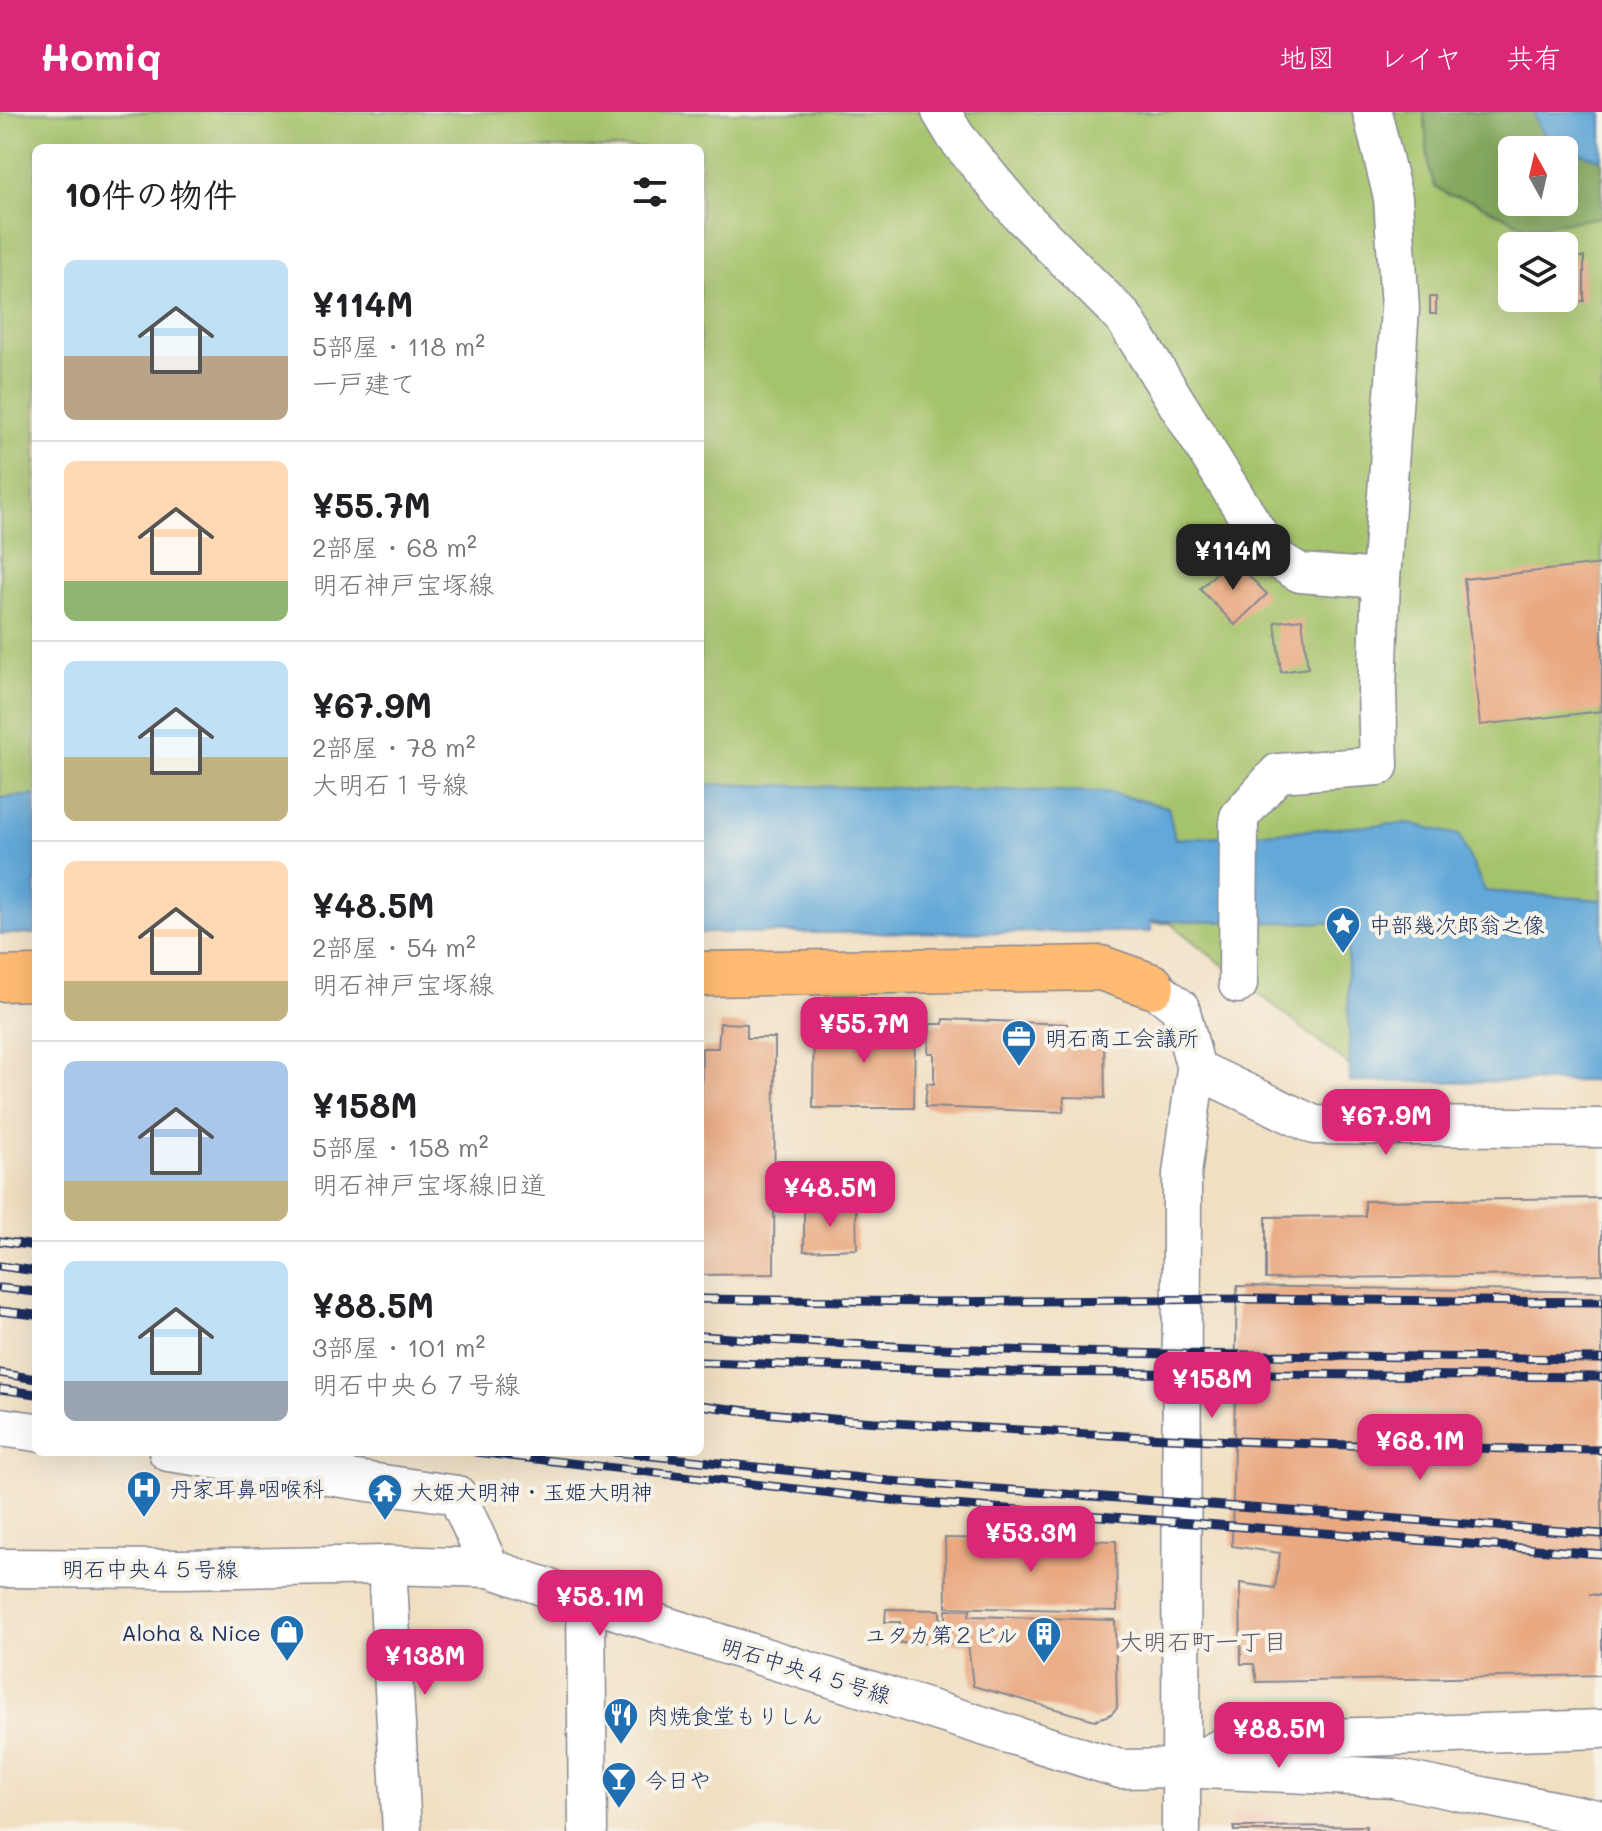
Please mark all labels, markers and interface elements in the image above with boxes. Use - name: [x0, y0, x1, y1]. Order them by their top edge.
- text: Homiq: [40, 31, 161, 81]
- text: 地図: [1279, 39, 1335, 75]
- text: レイヤ: [1379, 39, 1462, 75]
- text: 共有: [1506, 39, 1562, 75]
- north arrow: [1498, 136, 1578, 216]
- map controls: [1498, 136, 1578, 312]
- icon: filters: [628, 170, 672, 214]
- text: 10件の物件: [64, 171, 237, 216]
- button: layers: [1498, 232, 1578, 312]
- text: ¥114M: [312, 281, 413, 326]
- icon: home: [128, 292, 224, 388]
- text: 5部屋 · 118 m²: [312, 329, 485, 363]
- text: 一戸建て: [312, 366, 416, 400]
- text: ¥55.7M: [312, 482, 431, 527]
- icon: home: [128, 493, 224, 589]
- pin: ¥114M: [1177, 524, 1289, 592]
- text: 2部屋 · 68 m²: [312, 530, 477, 564]
- text: ¥114M: [1194, 533, 1272, 567]
- text: 明石神戸宝塚線: [312, 567, 494, 601]
- text: ¥67.9M: [312, 682, 432, 727]
- icon: home: [128, 693, 224, 789]
- text: 2部屋 · 78 m²: [312, 730, 476, 764]
- text: 大明石１号線: [312, 767, 468, 801]
- text: ¥48.5M: [312, 882, 435, 927]
- icon: home: [128, 893, 224, 989]
- place icon: 中部幾次郎翁之像: [1324, 905, 1362, 955]
- place label: 中部幾次郎翁之像: [1369, 910, 1545, 939]
- text: 2部屋 · 54 m²: [312, 930, 476, 964]
- text: 明石神戸宝塚線: [312, 967, 494, 1001]
- pin: ¥55.7M: [799, 997, 929, 1065]
- text: ¥55.7M: [819, 1006, 909, 1040]
- office icon: 明石商工会議所: [1000, 1018, 1038, 1068]
- place label: 明石商工会議所: [1045, 1023, 1199, 1052]
- text: ¥158M: [312, 1082, 418, 1127]
- pin: ¥67.9M: [1321, 1089, 1451, 1157]
- icon: home: [128, 1093, 224, 1189]
- text: ¥67.9M: [1340, 1098, 1432, 1132]
- text: 5部屋 · 158 m²: [312, 1130, 489, 1164]
- pin: ¥48.5M: [765, 1161, 895, 1229]
- text: 明石神戸宝塚線旧道: [312, 1167, 546, 1201]
- text: ¥48.5M: [783, 1170, 877, 1204]
- text: ¥88.5M: [312, 1282, 434, 1327]
- icon: home: [128, 1293, 224, 1389]
- text: 3部屋 · 101 m²: [312, 1330, 485, 1364]
- pin: ¥158M: [1156, 1352, 1268, 1420]
- text: ¥158M: [1172, 1361, 1252, 1395]
- text: 明石中央６７号線: [312, 1367, 520, 1401]
- pin: ¥68.1M: [1355, 1414, 1485, 1482]
- text: ¥68.1M: [1375, 1423, 1465, 1457]
- hospital icon: 丹家耳鼻咽喉科: [125, 1469, 163, 1519]
- temple icon: 大姫大明神・玉姫大明神: [366, 1472, 404, 1522]
- place label: 丹家耳鼻咽喉科: [170, 1474, 324, 1503]
- place label: 大姫大明神・玉姫大明神: [411, 1477, 653, 1506]
- pin: ¥53.3M: [966, 1506, 1096, 1574]
- text: ¥53.3M: [985, 1515, 1077, 1549]
- street label: 明石中央４５号線: [62, 1554, 238, 1583]
- pin: ¥58.1M: [535, 1570, 665, 1638]
- text: ¥58.1M: [556, 1579, 644, 1613]
- shop icon: Aloha & Nice: [268, 1613, 306, 1663]
- building icon: ユタカ第２ビル: [1025, 1615, 1063, 1665]
- place label: Aloha & Nice: [122, 1618, 261, 1647]
- place label: ユタカ第２ビル: [864, 1620, 1018, 1649]
- district label: 大明石町一丁目: [1119, 1625, 1287, 1656]
- pin: ¥138M: [369, 1629, 481, 1697]
- street label: 明石中央４５号線: [718, 1630, 894, 1710]
- text: ¥138M: [384, 1638, 466, 1672]
- restaurant icon: 肉焼食堂もりしん: [602, 1696, 640, 1746]
- place label: 肉焼食堂もりしん: [647, 1701, 823, 1730]
- pin: ¥88.5M: [1214, 1702, 1344, 1770]
- text: ¥88.5M: [1232, 1711, 1326, 1745]
- bar icon: 今日や: [600, 1760, 638, 1810]
- place label: 今日や: [645, 1765, 711, 1794]

